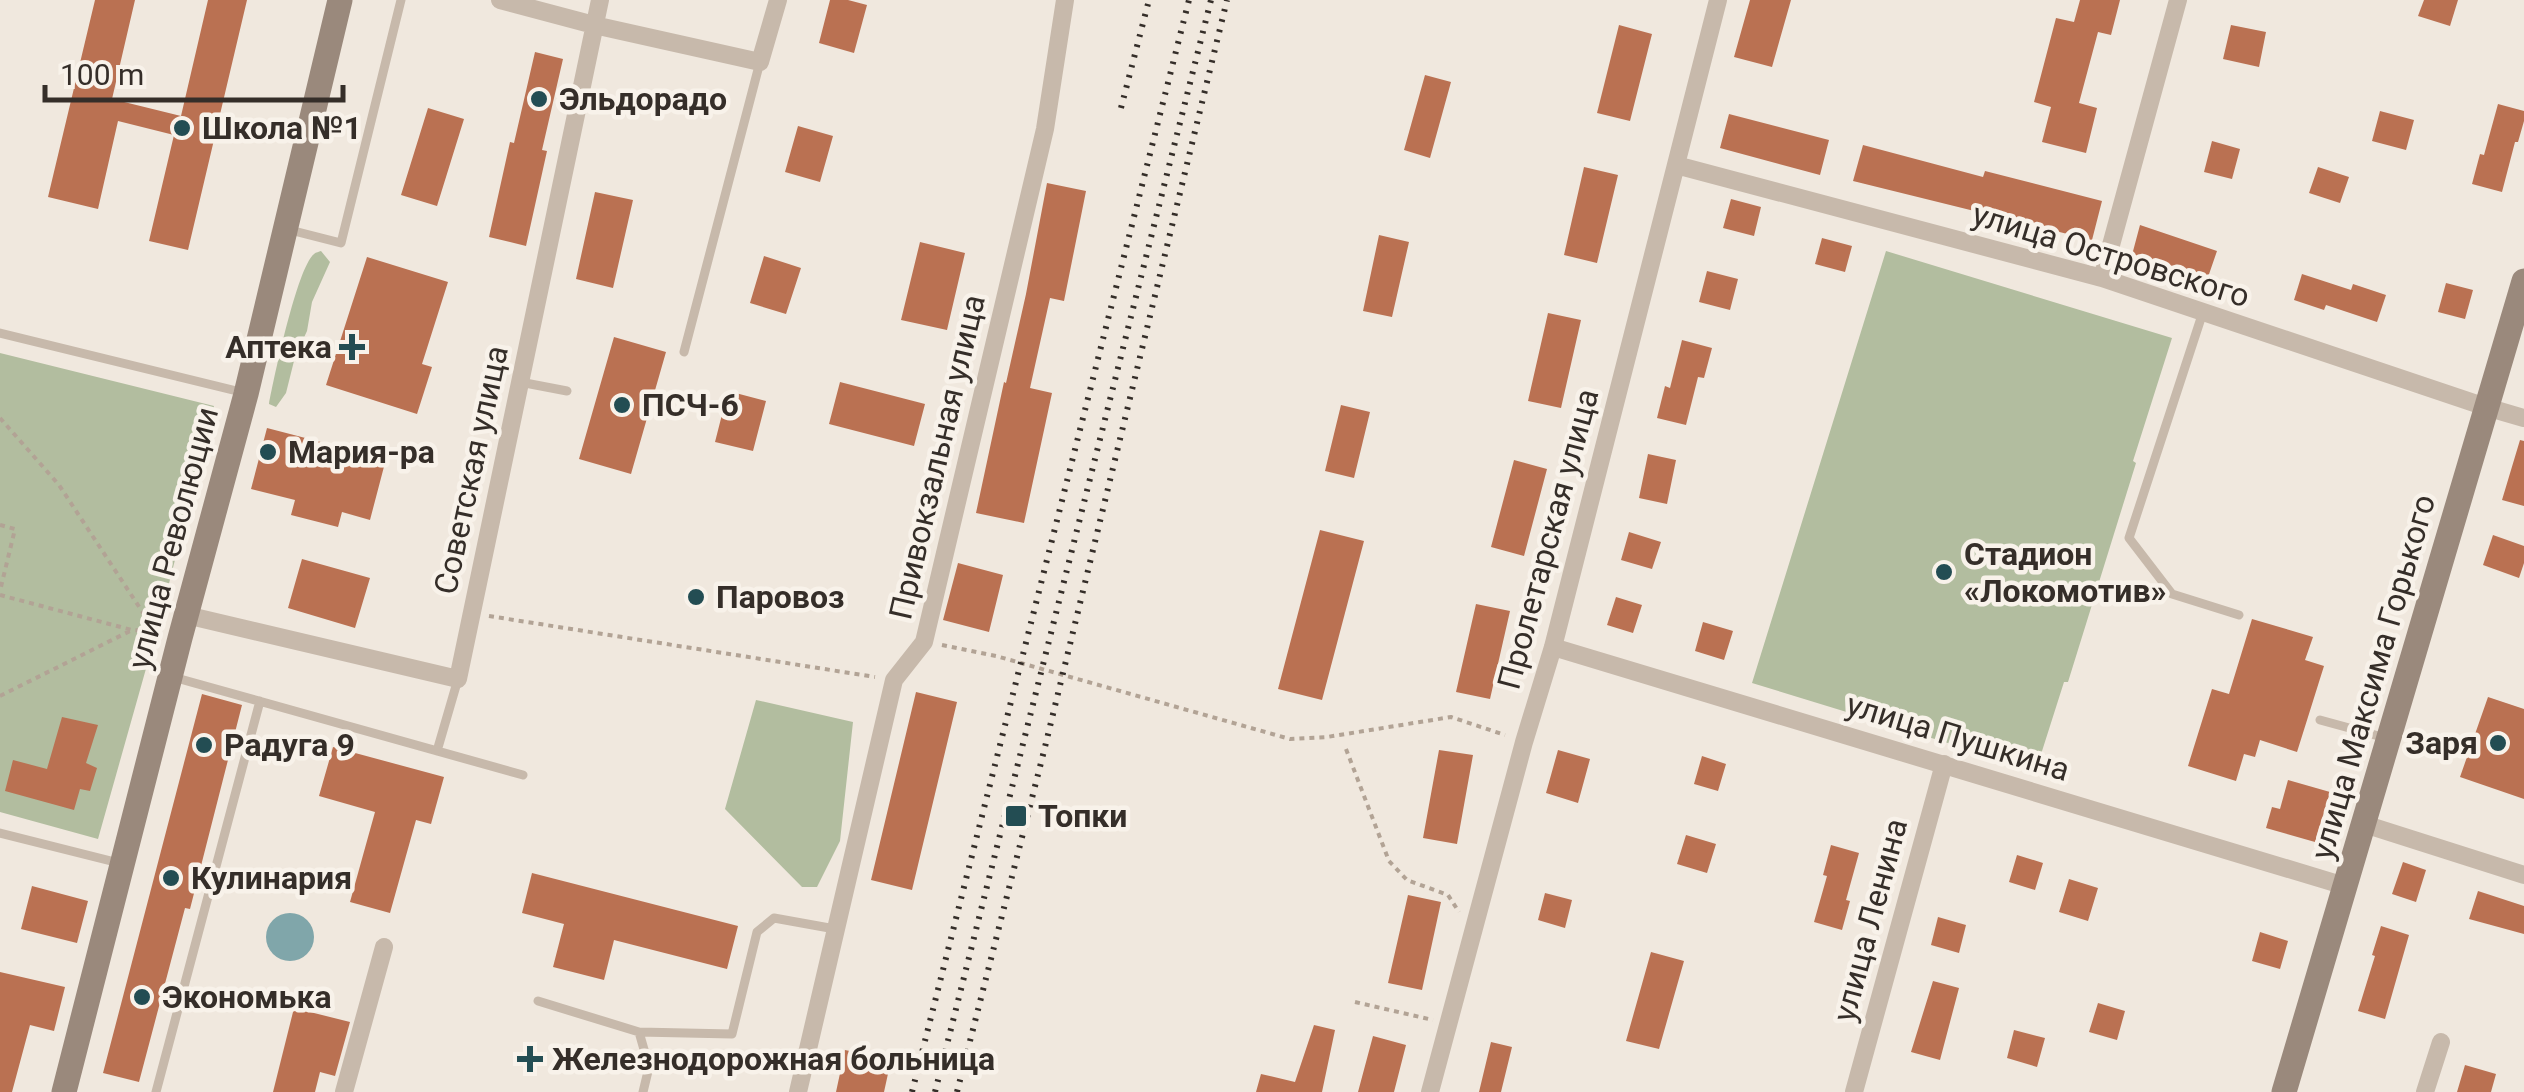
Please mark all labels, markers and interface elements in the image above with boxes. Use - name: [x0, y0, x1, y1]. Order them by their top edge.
- scale bar: [45, 40, 342, 102]
- text: 100 m: [60, 57, 144, 92]
- place label: Эльдорадо: [559, 80, 727, 118]
- marker: Эльдорадо: [528, 88, 550, 110]
- place label: Школа №1: [202, 109, 362, 147]
- marker: Школа №1: [171, 117, 193, 139]
- street label: улица Островского: [1968, 195, 2254, 315]
- street label: Привокзальная улица: [881, 291, 993, 623]
- place label: Аптека: [225, 328, 332, 366]
- marker: Аптека: [341, 336, 363, 358]
- street label: Советская улица: [426, 342, 516, 598]
- street label: Пролетарская улица: [1490, 385, 1606, 693]
- place label: ПСЧ-6: [642, 386, 739, 424]
- marker: ПСЧ-6: [611, 394, 633, 416]
- street label: улица Революции: [120, 403, 226, 673]
- place label: Мария-ра: [288, 433, 435, 471]
- marker: Мария-ра: [257, 441, 279, 463]
- street label: улица Максима Горького: [2303, 490, 2443, 864]
- place label: Стадион «Локомотив»: [1964, 535, 2166, 610]
- marker: Стадион «Локомотив»: [1933, 561, 1955, 583]
- place label: Паровоз: [716, 578, 844, 616]
- marker: Паровоз: [685, 586, 707, 608]
- street label: улица Пушкина: [1842, 685, 2074, 789]
- place label: Заря: [2405, 724, 2478, 762]
- place label: Радуга 9: [224, 726, 355, 764]
- marker: Заря: [2487, 732, 2509, 754]
- marker: Радуга 9: [193, 734, 215, 756]
- place label: Топки: [1038, 797, 1127, 835]
- marker: Топки: [1003, 803, 1029, 829]
- street label: улица Ленина: [1825, 815, 1915, 1025]
- place label: Кулинария: [191, 859, 352, 897]
- marker: Кулинария: [160, 867, 182, 889]
- place label: Экономька: [162, 978, 332, 1016]
- marker: Экономька: [131, 986, 153, 1008]
- place label: Железнодорожная больница: [552, 1040, 995, 1078]
- marker: Железнодорожная больница: [517, 1046, 543, 1072]

